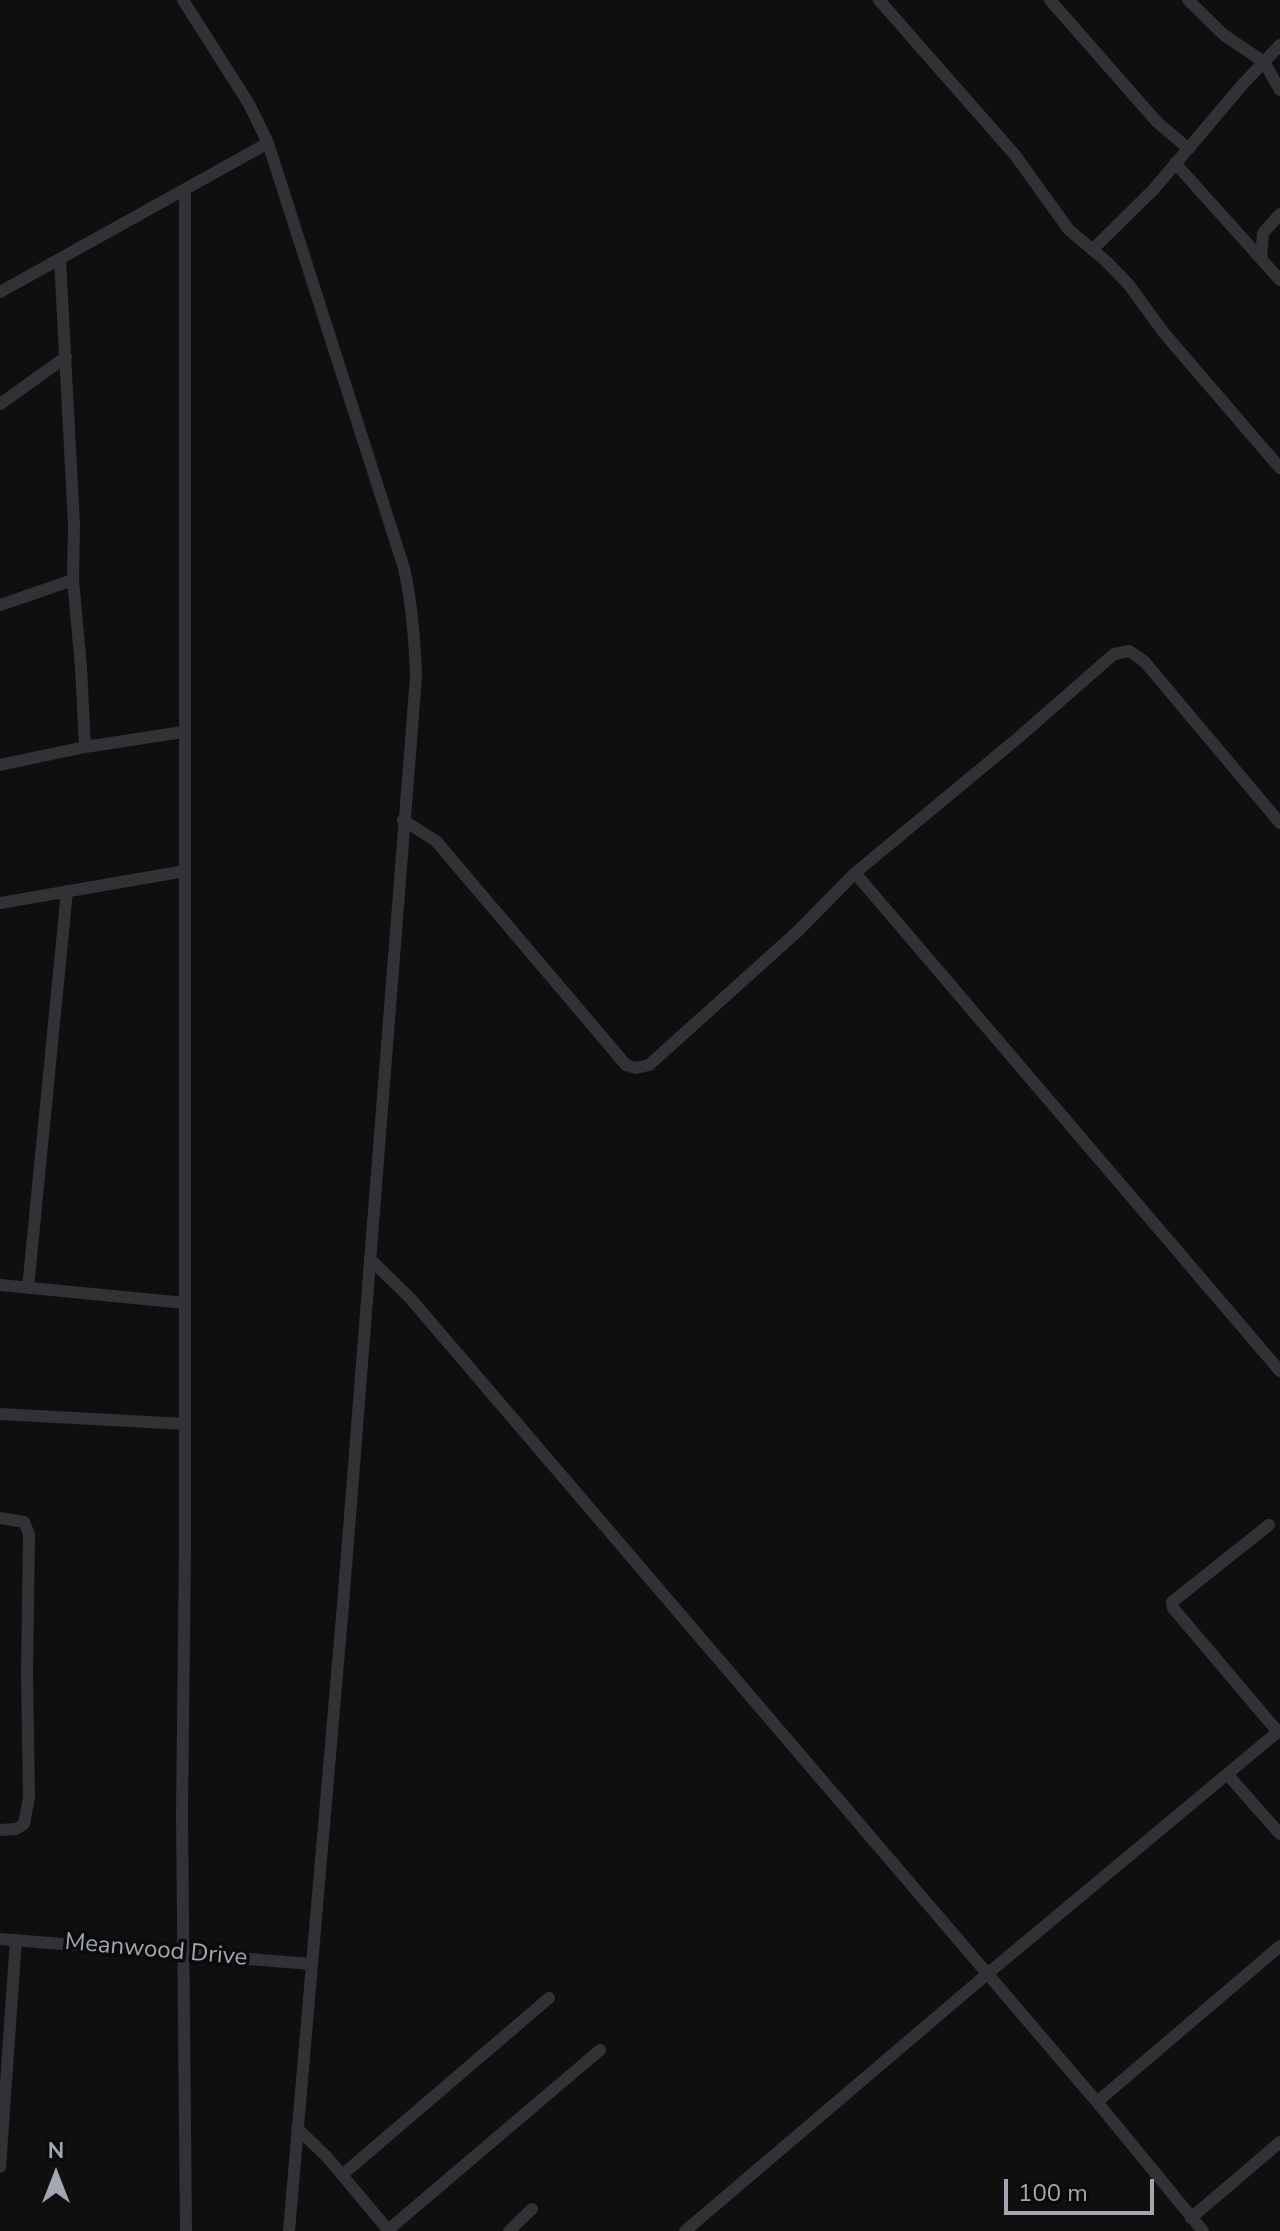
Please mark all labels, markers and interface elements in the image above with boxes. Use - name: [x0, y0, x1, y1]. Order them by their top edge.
- street label: Meanwood Drive: [63, 1929, 249, 1973]
- north arrow: [16, 2135, 96, 2215]
- text: N: [48, 2136, 64, 2166]
- scale bar: [1008, 2163, 1158, 2213]
- text: 100 m: [1018, 2177, 1088, 2209]

